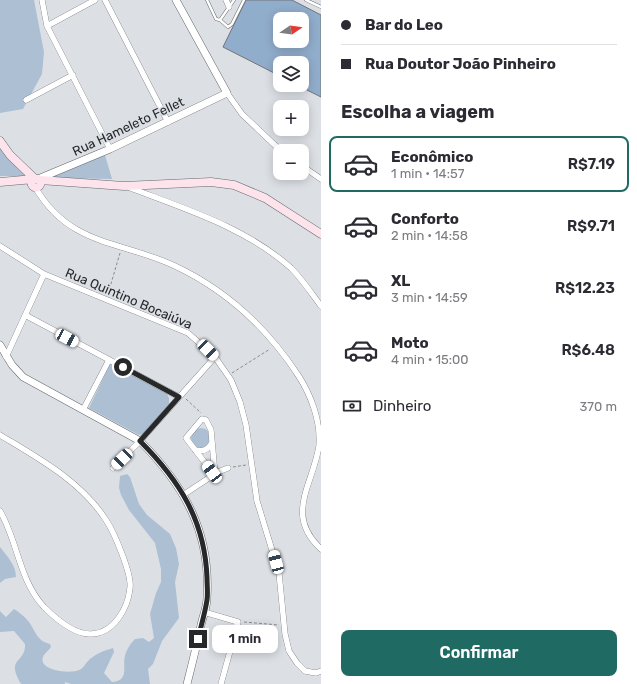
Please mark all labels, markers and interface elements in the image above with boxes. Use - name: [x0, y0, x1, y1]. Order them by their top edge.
- north arrow: [273, 12, 309, 48]
- map controls: [273, 12, 309, 180]
- text: Bar do Leo: [365, 16, 443, 34]
- text: Rua Doutor João Pinheiro: [365, 55, 556, 73]
- button: layers: [273, 56, 309, 92]
- street label: Rua Hameleto Fellet: [70, 94, 186, 159]
- button: +: [273, 100, 309, 136]
- text: Escolha a viagem: [341, 101, 494, 123]
- button: −: [273, 144, 309, 180]
- icon: car: [343, 146, 379, 182]
- text: Econômico: [391, 148, 473, 166]
- text: R$7.19: [568, 155, 615, 173]
- text: 1 min · 14:57: [391, 166, 464, 181]
- icon: car: [343, 208, 379, 244]
- text: Conforto: [391, 210, 459, 228]
- text: R$9.71: [567, 217, 615, 235]
- text: 2 min · 14:58: [391, 228, 468, 243]
- street label: Rua Quintino Bocaiúva: [63, 265, 195, 332]
- icon: car: [343, 270, 379, 306]
- text: XL: [391, 272, 410, 290]
- text: R$12.23: [555, 279, 615, 297]
- text: 3 min · 14:59: [391, 290, 468, 305]
- car: [54, 327, 80, 349]
- icon: car: [343, 332, 379, 368]
- text: Moto: [391, 334, 429, 352]
- car: [195, 337, 221, 363]
- text: R$6.48: [561, 341, 615, 359]
- text: 4 min · 15:00: [391, 352, 469, 367]
- route start: [114, 358, 132, 376]
- icon: cash: [341, 395, 363, 417]
- text: Dinheiro: [373, 397, 431, 415]
- text: 370 m: [580, 399, 617, 414]
- car: [109, 446, 135, 472]
- car: [200, 459, 224, 485]
- car: [267, 549, 285, 575]
- callout: 1 min: [212, 625, 278, 653]
- route end: [189, 630, 207, 648]
- button: Confirmar: [341, 630, 617, 676]
- text: 1 min: [229, 631, 261, 646]

